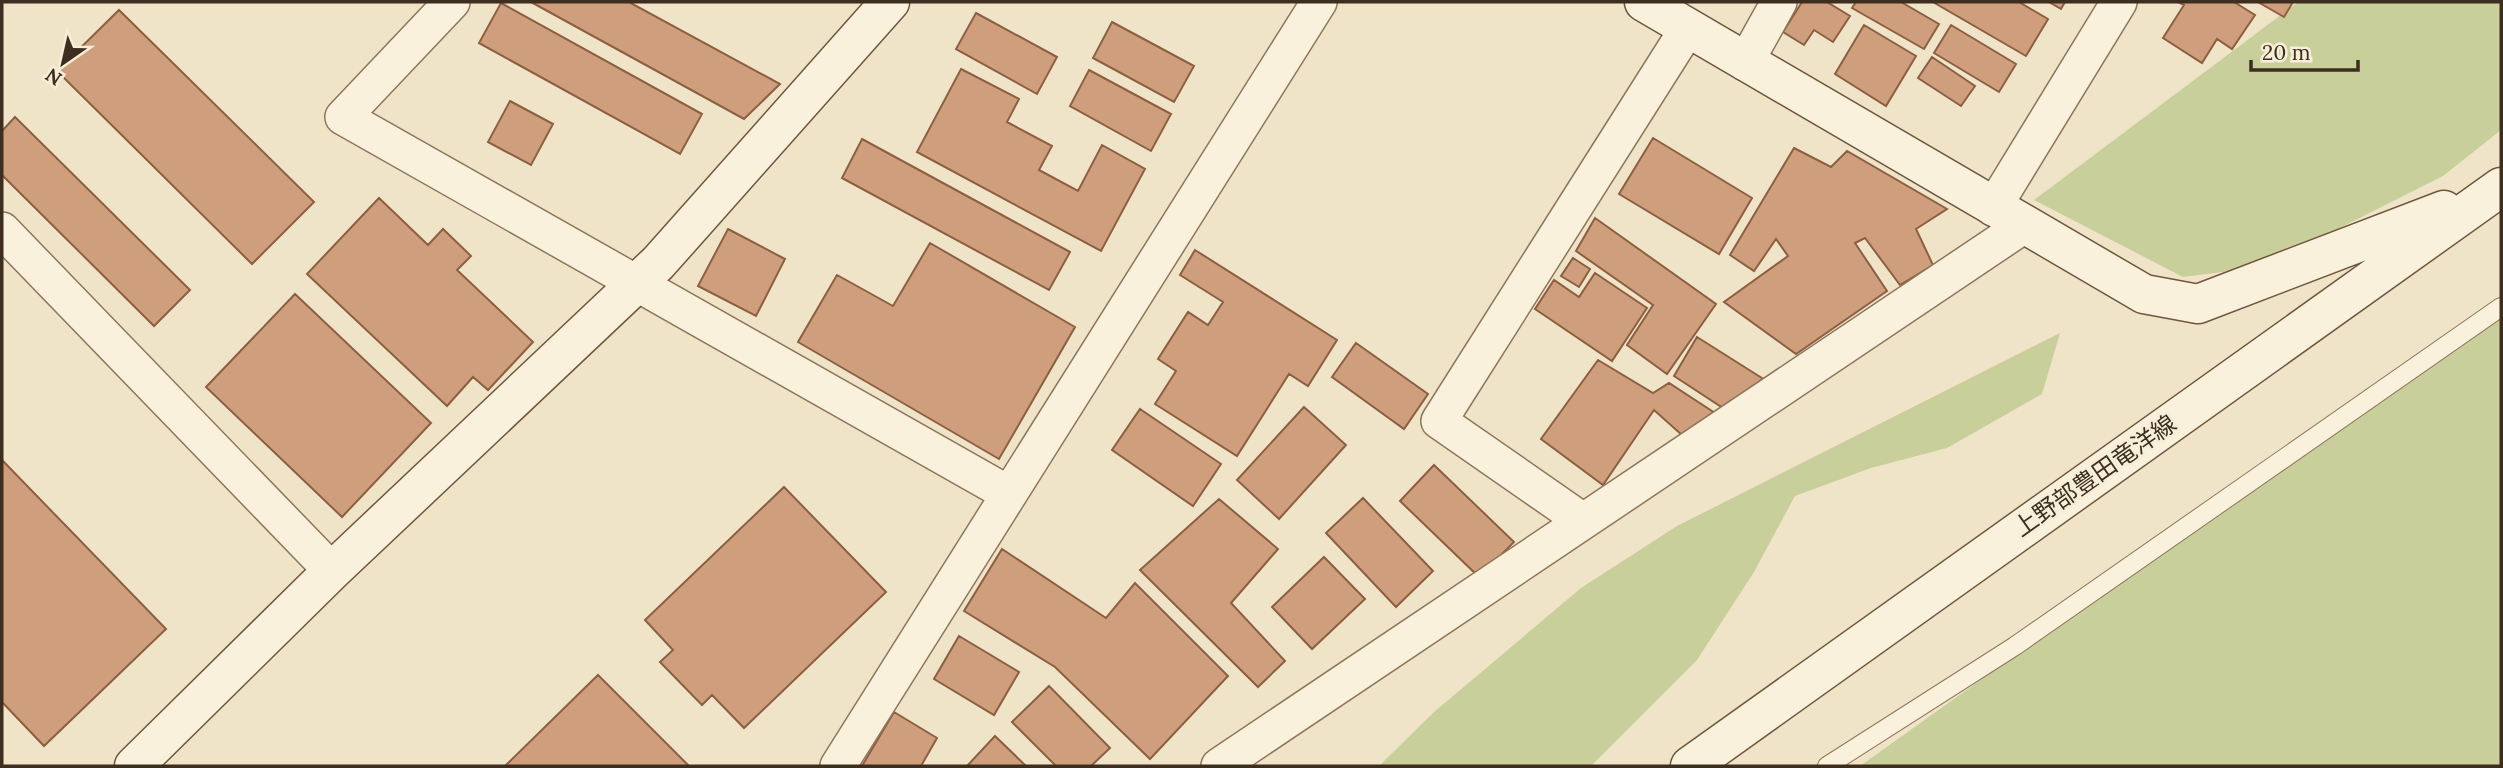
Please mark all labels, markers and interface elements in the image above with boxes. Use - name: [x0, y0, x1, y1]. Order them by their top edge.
- north arrow: [28, 28, 98, 98]
- scale bar: [2251, 28, 2358, 72]
- text: 20 m: [2262, 39, 2311, 66]
- text: N: [40, 63, 66, 91]
- street label: 上野部豊田竜洋線: [2007, 408, 2182, 543]

